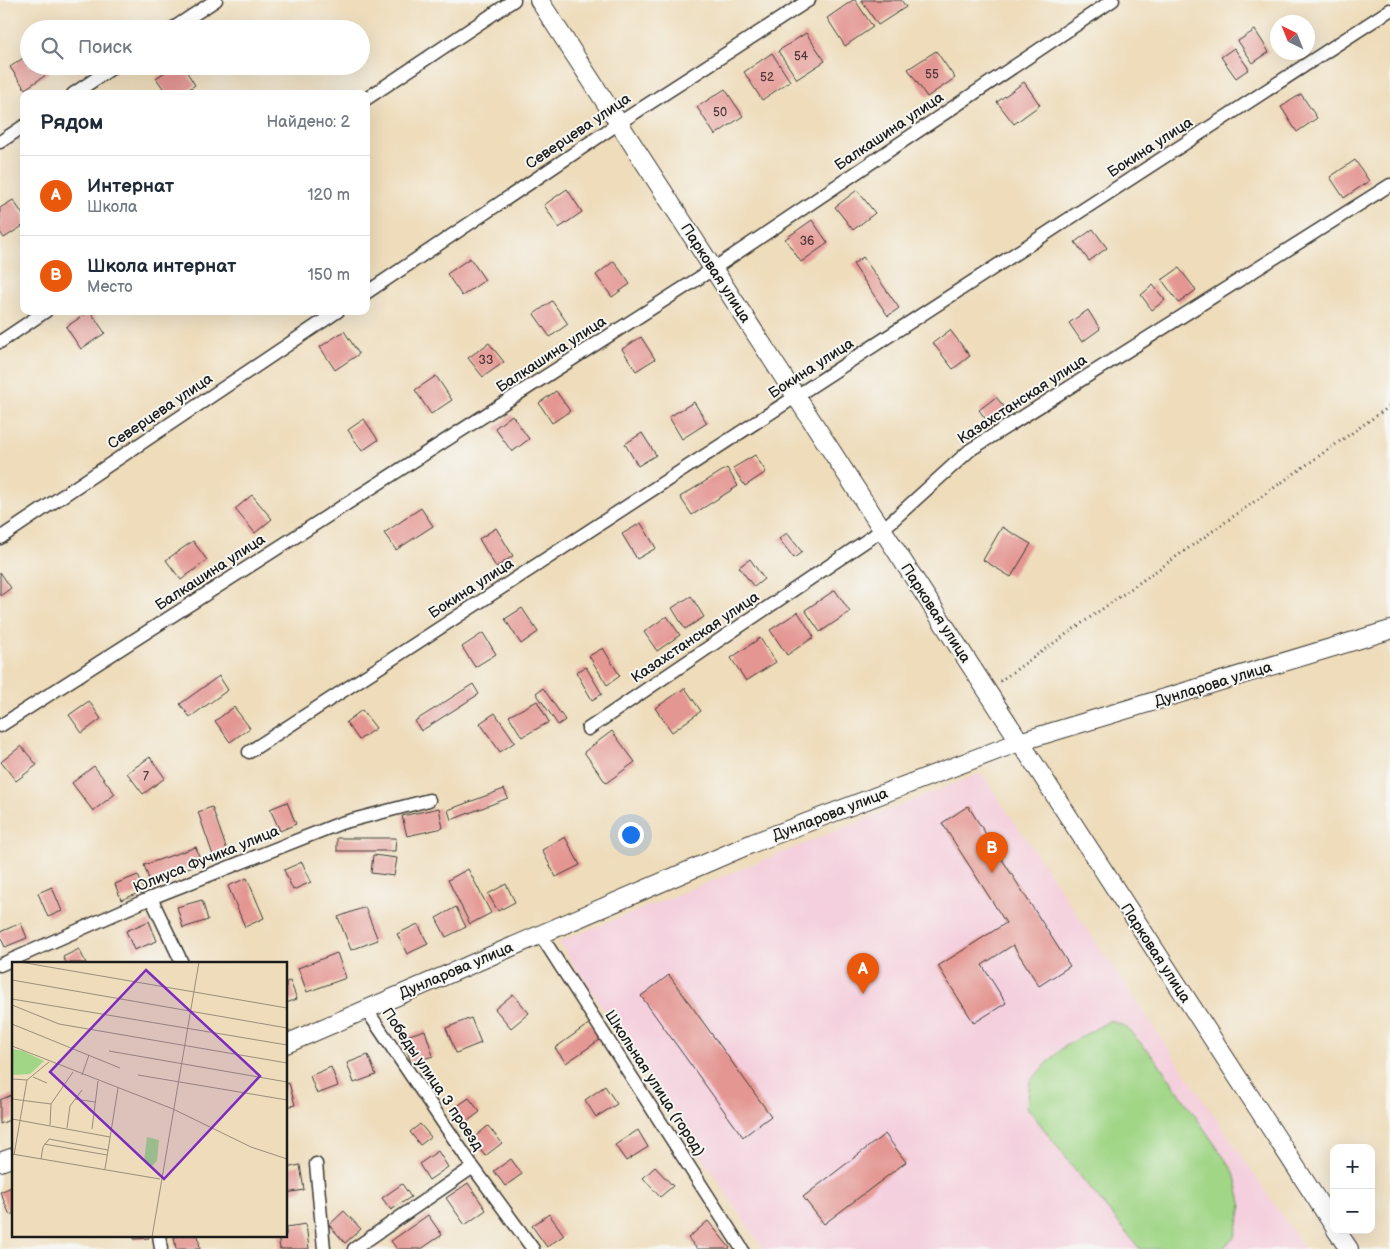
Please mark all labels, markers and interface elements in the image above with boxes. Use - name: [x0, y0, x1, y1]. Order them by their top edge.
- north arrow: [1270, 15, 1315, 60]
- search box: [20, 20, 370, 75]
- icon: search: [38, 34, 66, 62]
- text: Поиск: [78, 36, 132, 59]
- house number: 54: [794, 49, 809, 64]
- house number: 55: [925, 67, 939, 82]
- house number: 52: [760, 70, 774, 85]
- street label: Балкашина улица: [831, 88, 947, 175]
- street label: Северцева улица: [522, 89, 635, 174]
- house number: 50: [713, 105, 727, 120]
- text: Рядом: [40, 110, 103, 135]
- text: Найдено: 2: [266, 113, 350, 132]
- street label: Бокина улица: [1104, 113, 1196, 182]
- text: Интернат: [87, 175, 174, 198]
- text: A: [51, 186, 61, 205]
- text: 120 m: [307, 186, 350, 205]
- text: Школа: [87, 198, 137, 217]
- street label: Парковая улица: [676, 220, 755, 327]
- house number: 36: [800, 234, 814, 249]
- text: Школа интернат: [87, 255, 236, 278]
- text: B: [50, 266, 62, 285]
- text: 150 m: [308, 266, 350, 285]
- text: Место: [87, 278, 133, 297]
- street label: Балкашина улица: [493, 312, 610, 397]
- street label: Бокина улица: [765, 334, 857, 403]
- street label: Казахстанская улица: [954, 350, 1091, 448]
- house number: 33: [479, 353, 493, 368]
- street label: Северцева улица: [104, 369, 217, 454]
- street label: Балкашина улица: [152, 530, 269, 615]
- street label: Бокина улица: [425, 554, 517, 623]
- street label: Парковая улица: [896, 560, 975, 667]
- street label: Казахстанская улица: [628, 587, 763, 687]
- street label: Дунларова улица: [1152, 658, 1274, 711]
- house number: 7: [143, 769, 149, 784]
- street label: Дунларова улица: [770, 784, 891, 845]
- street label: Юлиуса Фучика улица: [130, 821, 282, 897]
- your location: [618, 822, 644, 848]
- pin: B: [976, 832, 1008, 873]
- street label: Парковая улица: [1116, 900, 1195, 1007]
- street label: Дунларова улица: [396, 938, 516, 1003]
- pin: A: [847, 953, 879, 994]
- inset map: [12, 962, 288, 1236]
- street label: Победы улица 3 проезд: [378, 1004, 487, 1154]
- street label: Школьная улица (город): [600, 1007, 709, 1160]
- map controls: [1330, 1144, 1375, 1234]
- button: +: [1330, 1144, 1375, 1189]
- button: −: [1330, 1189, 1375, 1234]

